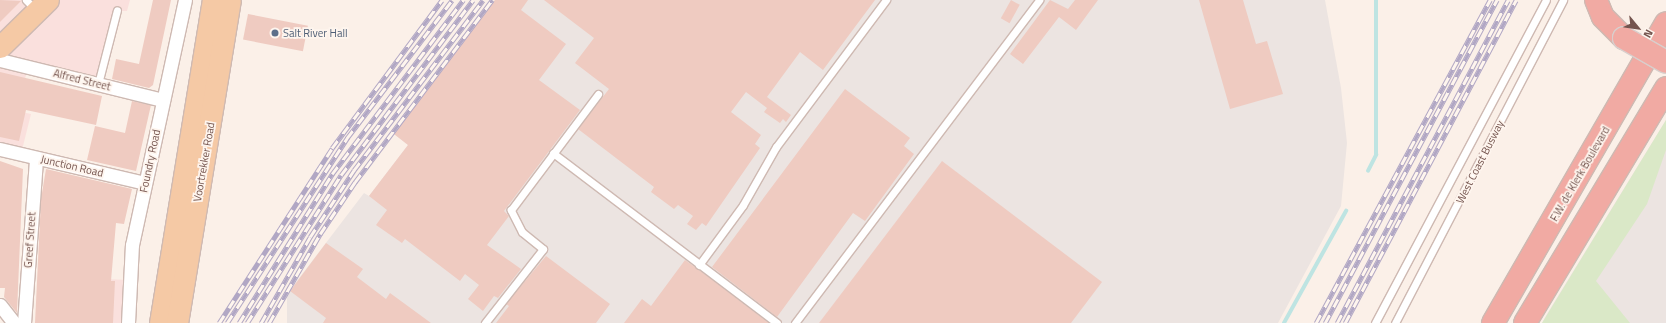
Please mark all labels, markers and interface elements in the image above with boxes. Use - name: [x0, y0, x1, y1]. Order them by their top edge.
- north arrow: [1618, 8, 1658, 48]
- place label: Salt River Hall: [283, 26, 347, 40]
- text: N: [1640, 27, 1657, 41]
- marker: Salt River Hall: [270, 28, 280, 38]
- street label: Alfred Street: [52, 67, 112, 93]
- street label: West Coast Busway: [1453, 118, 1507, 206]
- street label: Voortrekker Road: [191, 121, 217, 203]
- street label: F.W. de Klerk Boulevard: [1547, 124, 1613, 224]
- street label: Foundry Road: [137, 128, 163, 194]
- street label: Junction Road: [39, 152, 105, 180]
- street label: Greef Street: [21, 212, 39, 268]

